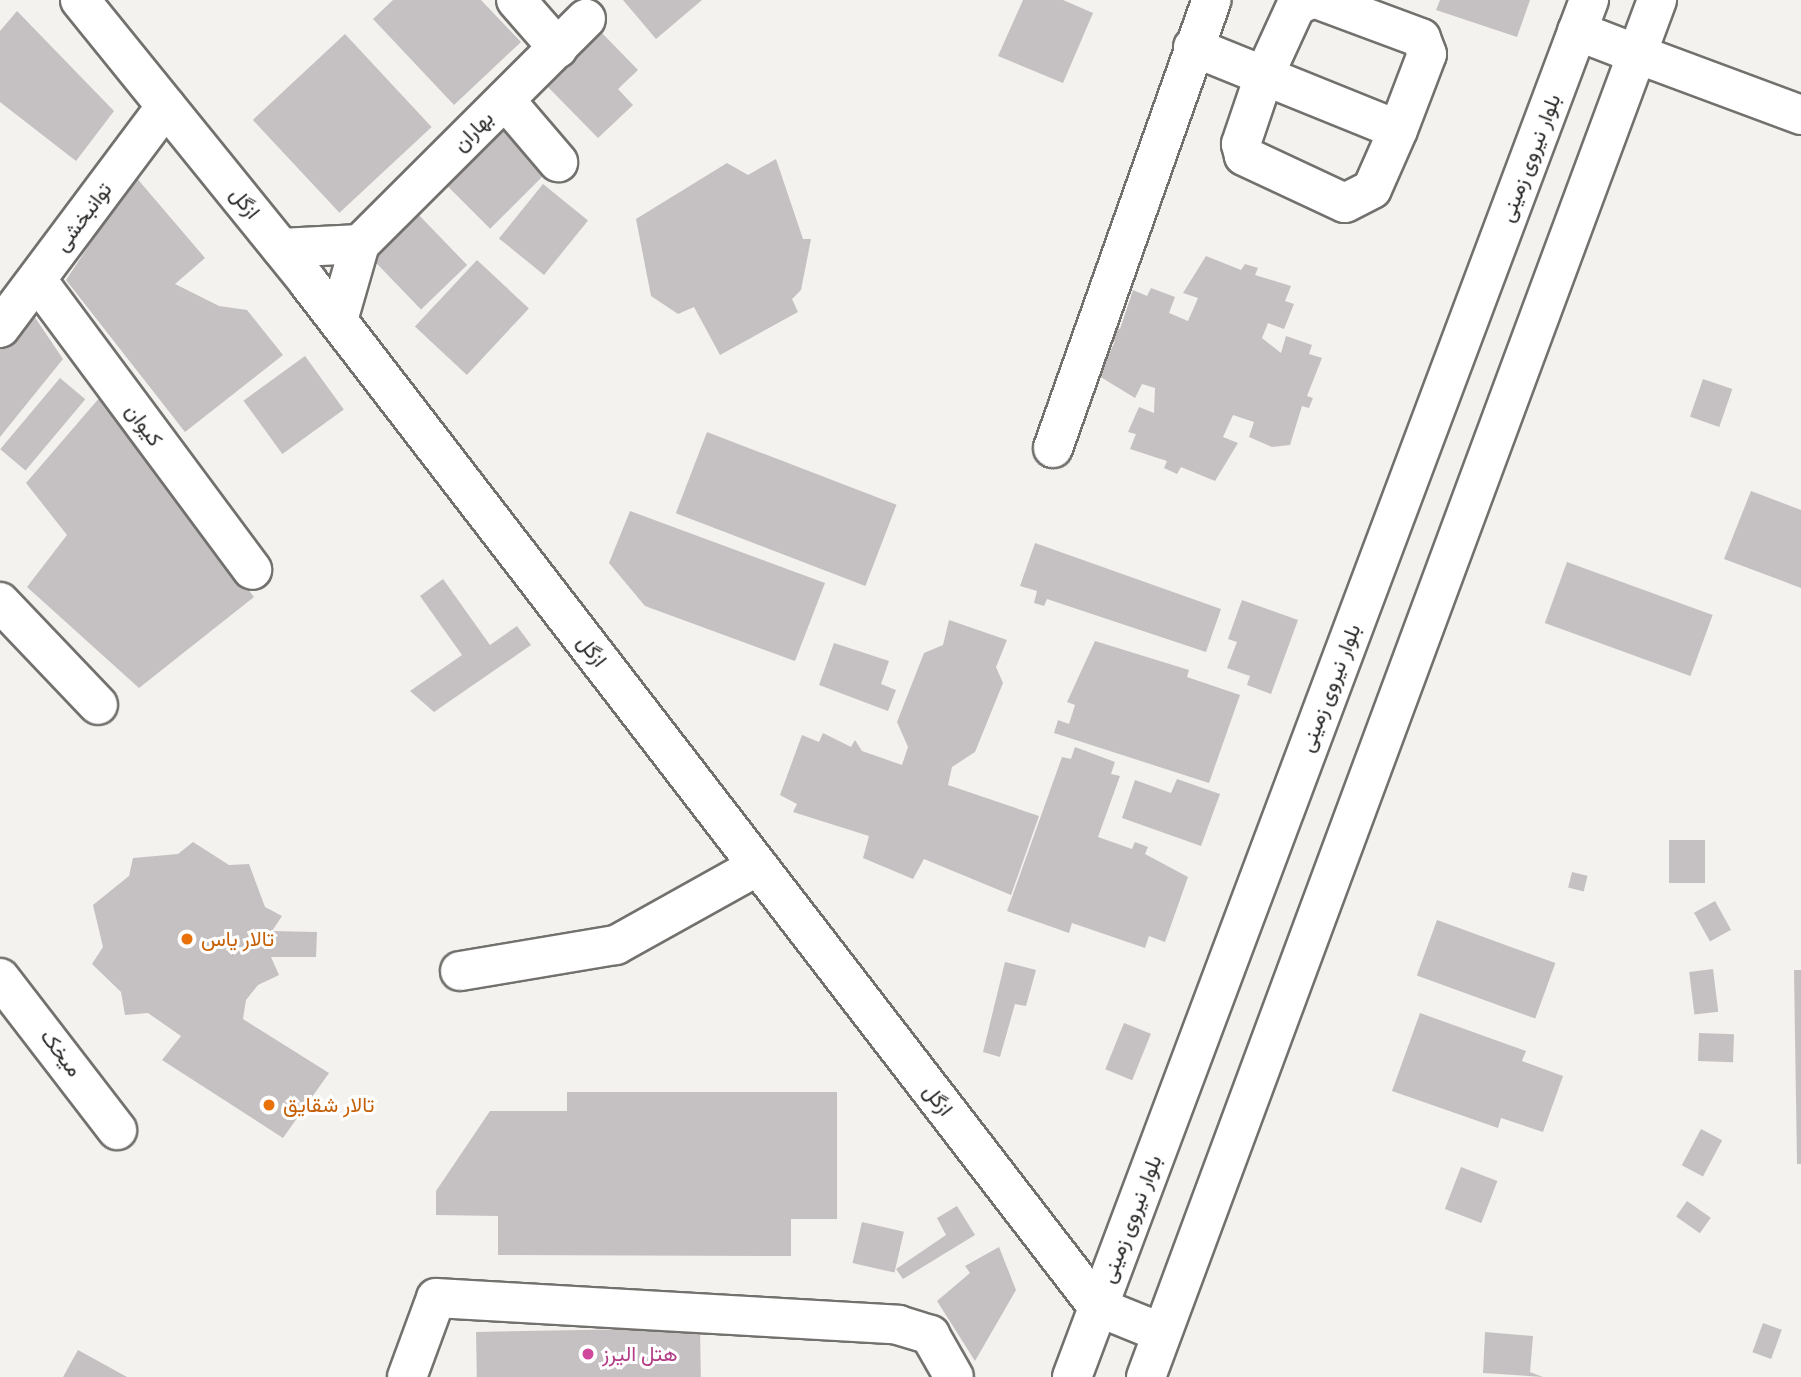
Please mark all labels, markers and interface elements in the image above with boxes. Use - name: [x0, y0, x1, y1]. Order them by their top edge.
- street label: بلوار نیروی زمینی: [1494, 90, 1566, 226]
- street label: بهاران: [447, 105, 499, 157]
- street label: توانبخشی: [49, 178, 117, 256]
- street label: ازگل: [225, 182, 265, 224]
- street label: کیوان: [120, 399, 168, 451]
- street label: بلوار نیروی زمینی: [1294, 620, 1366, 756]
- street label: ازگل: [572, 630, 612, 672]
- place label: تالار یاس: [201, 926, 274, 952]
- marker: تالار یاس: [179, 931, 195, 947]
- street label: میخک: [35, 1024, 87, 1082]
- street label: ازگل: [918, 1079, 958, 1121]
- place label: تالار شقایق: [283, 1092, 375, 1118]
- marker: تالار شقایق: [261, 1097, 277, 1113]
- street label: بلوار نیروی زمینی: [1095, 1151, 1167, 1287]
- place label: هتل الیرز: [602, 1341, 678, 1367]
- marker: هتل الیرز: [580, 1346, 596, 1362]

